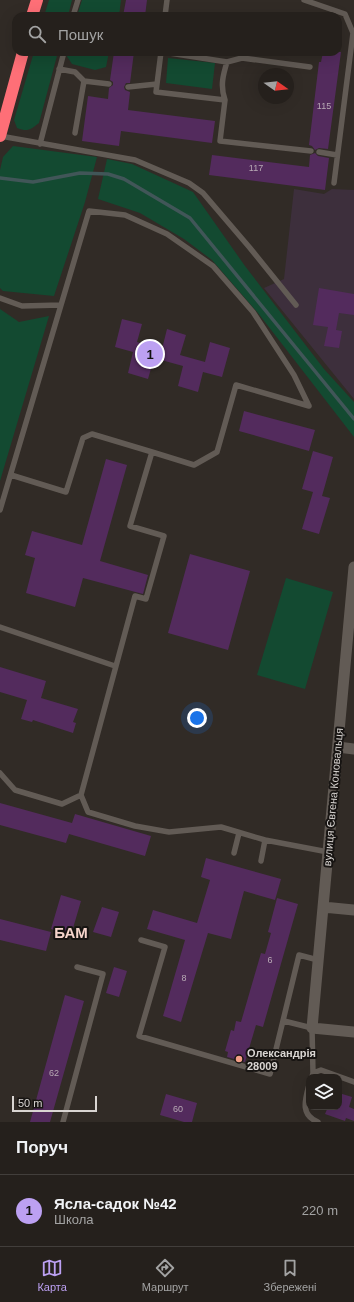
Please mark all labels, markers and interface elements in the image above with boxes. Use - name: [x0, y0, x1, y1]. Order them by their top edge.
- search box: [12, 12, 342, 56]
- icon: search: [26, 23, 48, 45]
- text: Пошук: [58, 26, 103, 43]
- north arrow: [258, 68, 294, 104]
- house number: 115: [317, 101, 331, 111]
- house number: 117: [249, 163, 263, 173]
- pin: 1: [137, 339, 163, 369]
- your location: [187, 708, 207, 728]
- street label: вулиця Євгена Коновальця: [321, 727, 345, 867]
- district label: БАМ: [54, 924, 88, 941]
- house number: 6: [267, 955, 273, 965]
- house number: 8: [181, 973, 187, 983]
- place label: Олександрія 28009: [247, 1047, 316, 1072]
- marker: Олександрія 28009: [234, 1054, 244, 1064]
- house number: 62: [49, 1068, 59, 1078]
- map controls: [306, 1074, 342, 1110]
- button: layers: [306, 1074, 342, 1110]
- scale bar: [12, 1094, 97, 1113]
- text: 50 m: [18, 1097, 42, 1109]
- house number: 60: [173, 1104, 183, 1114]
- text: Поруч: [16, 1138, 68, 1157]
- text: Ясла-садок №42: [54, 1195, 177, 1212]
- text: 1: [25, 1203, 33, 1218]
- text: 220 m: [302, 1203, 338, 1218]
- text: Школа: [54, 1212, 94, 1227]
- tab: Карта: [37, 1257, 67, 1293]
- tab: Маршрут: [142, 1257, 189, 1293]
- tab: Збережені: [264, 1257, 317, 1293]

